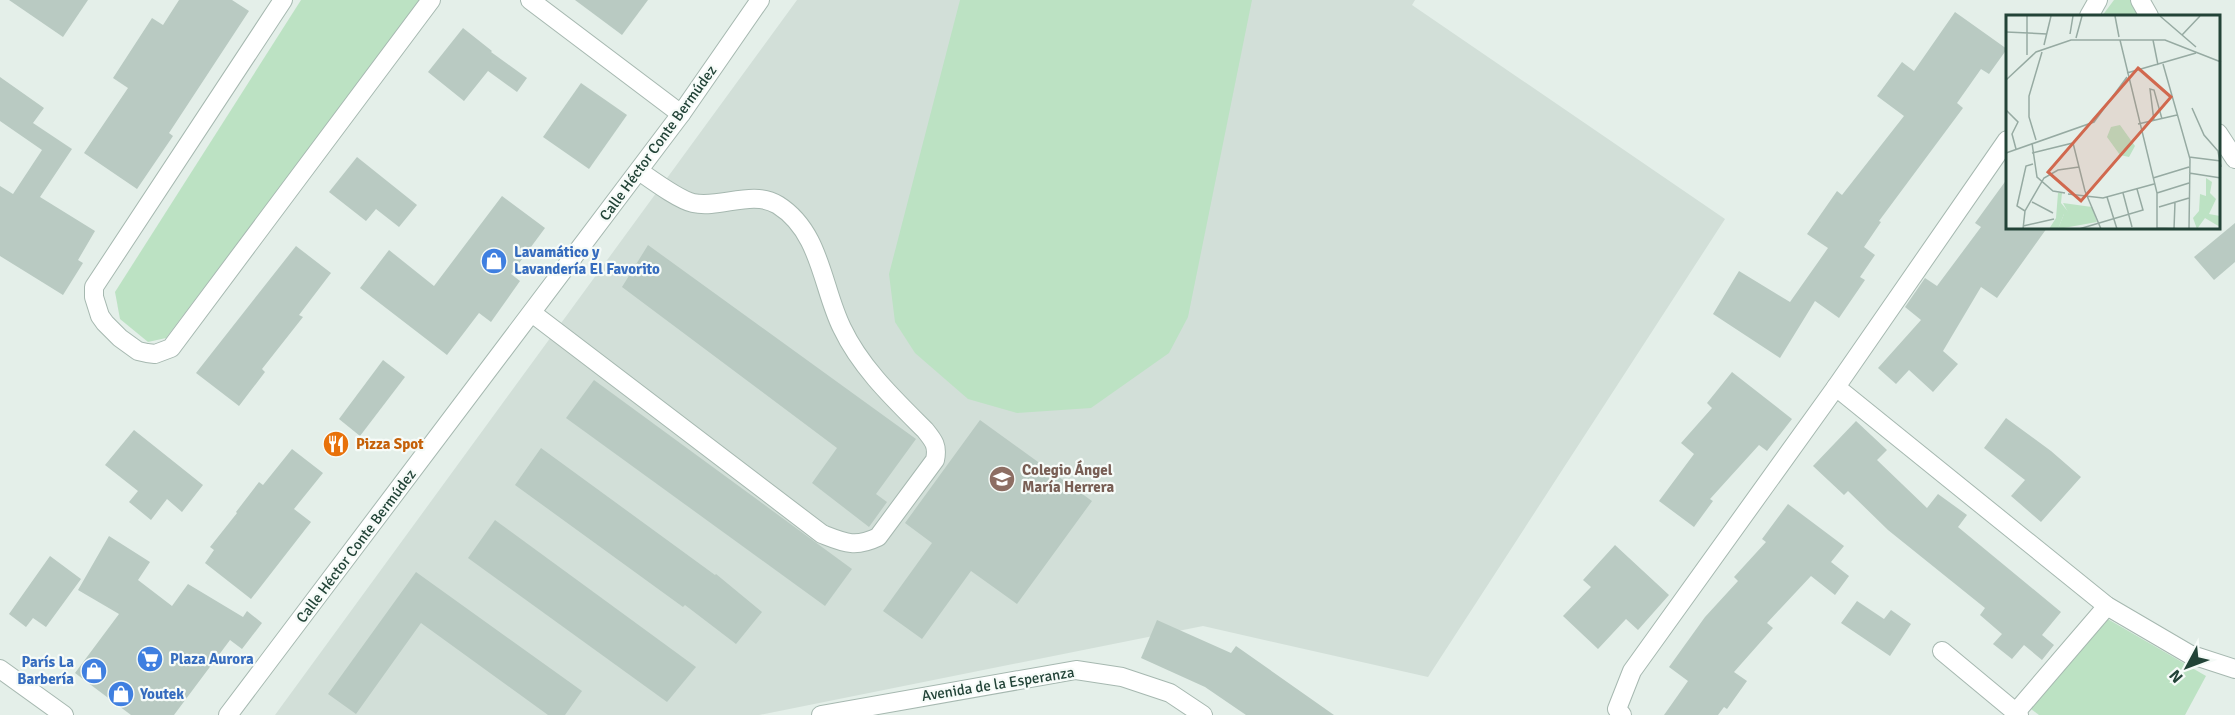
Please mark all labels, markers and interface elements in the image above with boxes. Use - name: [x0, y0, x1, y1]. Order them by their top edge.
- inset map: [2006, 15, 2220, 230]
- street label: Calle Héctor Conte Bermúdez: [596, 62, 721, 224]
- place label: Lavamático y Lavandería El Favorito: [514, 243, 660, 278]
- shop icon: Lavamático y Lavandería El Favorito: [479, 246, 509, 276]
- restaurant icon: Pizza Spot: [321, 429, 351, 459]
- place label: Pizza Spot: [356, 435, 424, 453]
- place label: Colegio Ángel María Herrera: [1022, 460, 1115, 496]
- school or university icon: Colegio Ángel María Herrera: [987, 464, 1017, 494]
- street label: Calle Héctor Conte Bermúdez: [292, 465, 420, 626]
- north arrow: [2157, 637, 2217, 697]
- supermarket icon: Plaza Aurora: [135, 644, 165, 674]
- place label: Plaza Aurora: [170, 650, 254, 668]
- place label: París La Barbería: [17, 653, 74, 688]
- shop icon: París La Barbería: [79, 656, 109, 686]
- street label: Avenida de la Esperanza: [920, 663, 1076, 705]
- text: N: [2165, 665, 2188, 687]
- shop icon: Youtek: [106, 679, 136, 709]
- place label: Youtek: [139, 685, 184, 703]

